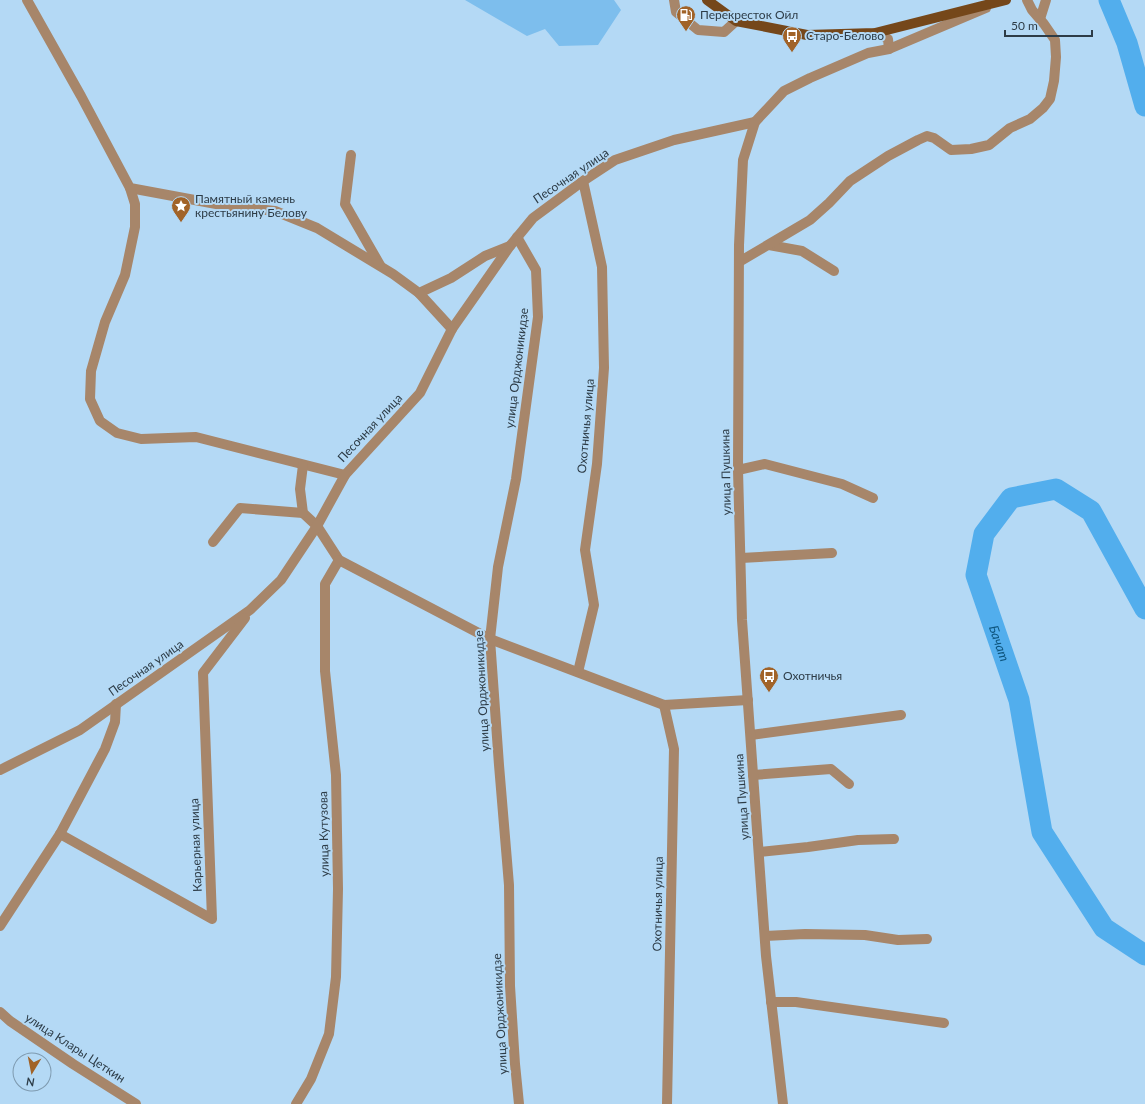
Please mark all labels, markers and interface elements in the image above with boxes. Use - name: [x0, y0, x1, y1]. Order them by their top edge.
- fuel station icon: Перекресток Ойл: [675, 4, 697, 32]
- place label: Перекресток Ойл: [700, 7, 798, 22]
- scale bar: [1005, 12, 1092, 38]
- text: 50 m: [1011, 18, 1038, 33]
- bus stop icon: Старо-Белово: [781, 25, 803, 53]
- place label: Старо-Белово: [806, 28, 884, 43]
- street label: Песочная улица: [530, 145, 611, 206]
- place label: Памятный камень крестьянину Белову: [195, 191, 308, 220]
- place icon: Памятный камень крестьянину Белову: [170, 195, 192, 223]
- street label: улица Орджоникидзе: [502, 307, 531, 429]
- street label: Охотничья улица: [574, 378, 597, 474]
- street label: Песочная улица: [334, 390, 405, 465]
- street label: улица Пушкина: [717, 429, 734, 515]
- water label: Бачат: [986, 623, 1013, 663]
- street label: улица Орджоникидзе: [471, 630, 492, 752]
- street label: Песочная улица: [105, 636, 186, 699]
- bus stop icon: Охотничья: [758, 665, 780, 693]
- place label: Охотничья: [783, 668, 842, 683]
- street label: улица Пушкина: [731, 753, 752, 841]
- street label: улица Кутузова: [315, 791, 332, 877]
- street label: Карьерная улица: [186, 798, 205, 892]
- street label: Охотничья улица: [649, 856, 666, 952]
- street label: улица Орджоникидзе: [489, 953, 510, 1075]
- street label: улица Клары Цеткин: [22, 1010, 128, 1086]
- north arrow: [12, 1052, 52, 1092]
- text: N: [25, 1075, 35, 1089]

